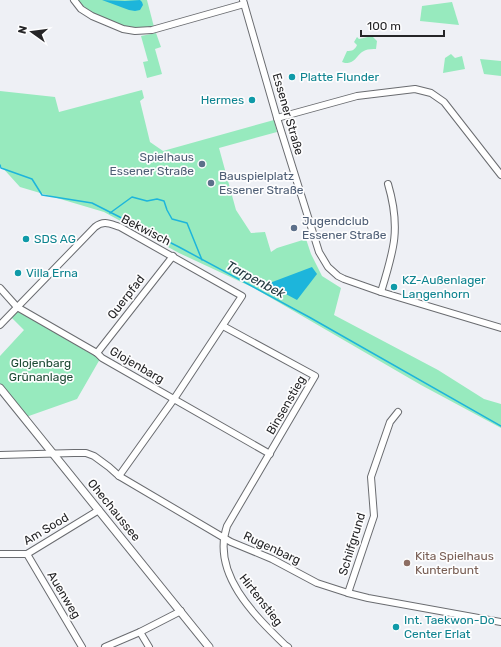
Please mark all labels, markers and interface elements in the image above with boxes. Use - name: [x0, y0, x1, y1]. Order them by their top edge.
- north arrow: [12, 12, 52, 52]
- scale bar: [361, 12, 444, 38]
- text: 100 m: [367, 19, 401, 33]
- text: N: [16, 24, 30, 35]
- place label: Platte Flunder: [300, 70, 380, 84]
- street label: Essener Straße: [270, 71, 306, 157]
- marker: Platte Flunder: [287, 72, 297, 82]
- place label: Hermes: [201, 93, 244, 107]
- marker: Hermes: [247, 95, 257, 105]
- place label: Spielhaus Essener Straße: [110, 150, 194, 178]
- marker: Spielhaus Essener Straße: [197, 159, 207, 169]
- place label: Bauspielplatz Essener Straße: [219, 169, 304, 197]
- marker: Bauspielplatz Essener Straße: [206, 178, 216, 188]
- street label: Bekwisch: [119, 212, 173, 248]
- place label: Jugendclub Essener Straße: [302, 214, 387, 242]
- marker: Jugendclub Essener Straße: [289, 223, 299, 233]
- place label: SDS AG: [34, 232, 76, 246]
- marker: SDS AG: [21, 234, 31, 244]
- water label: Tarpenbek: [224, 258, 288, 301]
- place label: Villa Erna: [26, 266, 78, 280]
- marker: Villa Erna: [13, 268, 23, 278]
- street label: Querpfad: [104, 272, 148, 322]
- place label: KZ-Außenlager Langenhorn: [402, 273, 486, 301]
- marker: KZ-Außenlager Langenhorn: [389, 282, 399, 292]
- street label: Glojenbarg: [107, 344, 167, 386]
- park label: Glojenbarg Grünanlage: [9, 356, 74, 384]
- street label: Binsenstieg: [263, 373, 309, 437]
- street label: Ohechaussee: [85, 476, 143, 544]
- street label: Am Sood: [21, 510, 71, 548]
- street label: Schilfgrund: [336, 511, 368, 577]
- street label: Rugenbarg: [241, 529, 303, 567]
- place label: Kita Spielhaus Kunterbunt: [415, 549, 494, 577]
- marker: Kita Spielhaus Kunterbunt: [402, 558, 412, 568]
- street label: Auenweg: [44, 569, 84, 621]
- street label: Hirtenstieg: [236, 571, 286, 629]
- place label: Int. Taekwon-Do Center Erlat: [404, 613, 495, 641]
- marker: Int. Taekwon-Do Center Erlat: [391, 622, 401, 632]

